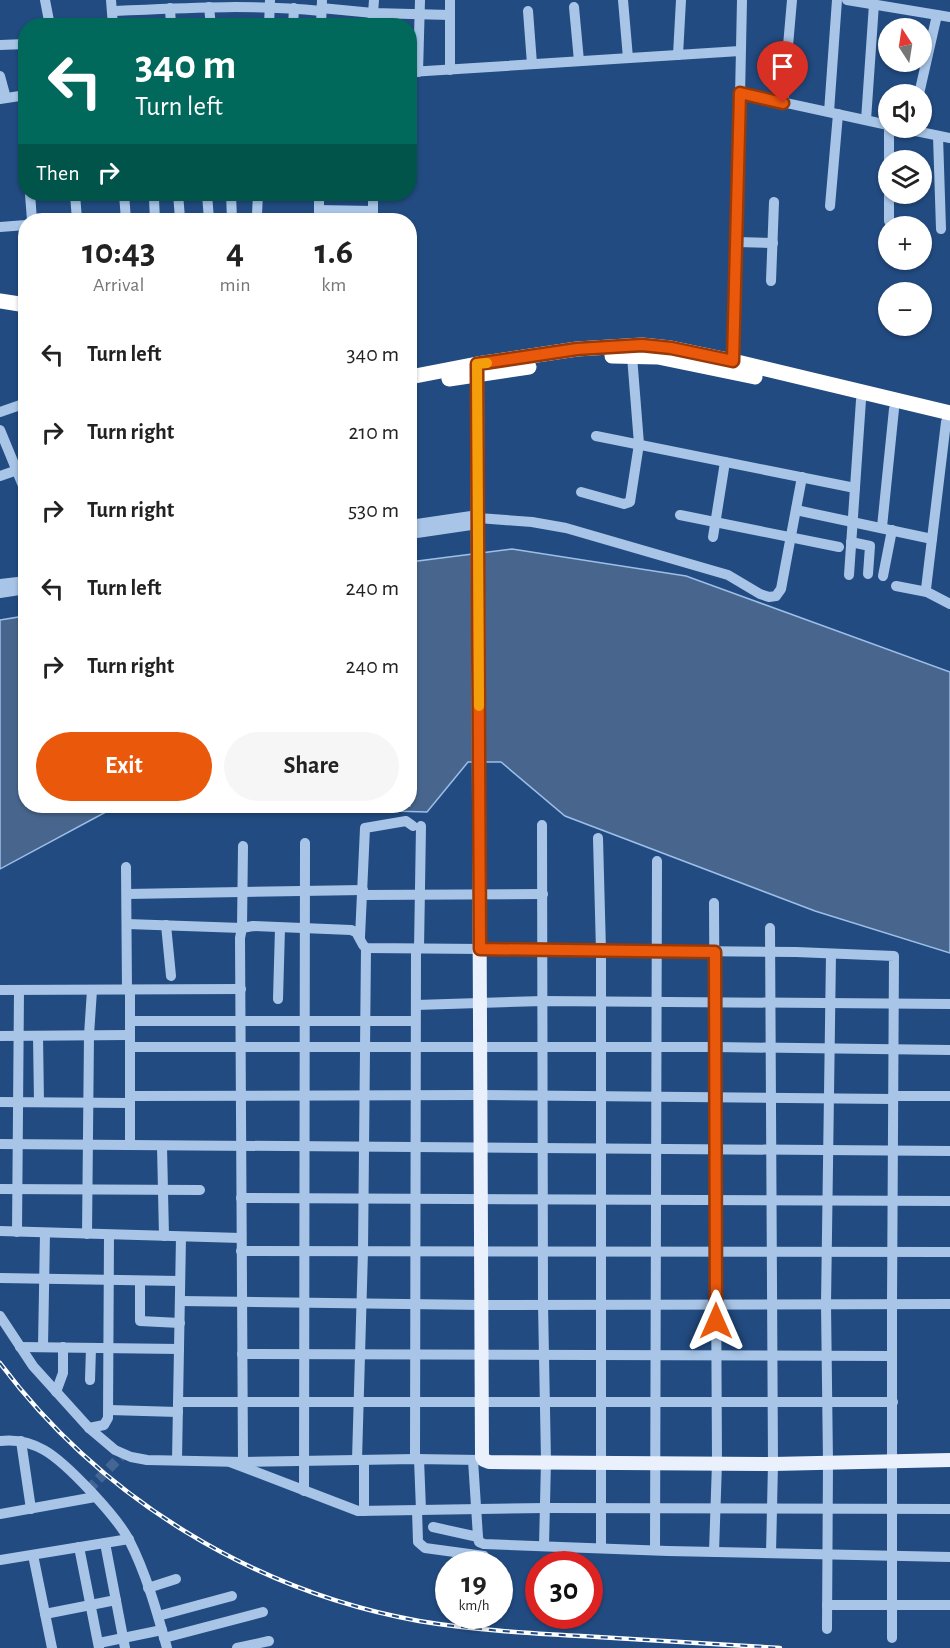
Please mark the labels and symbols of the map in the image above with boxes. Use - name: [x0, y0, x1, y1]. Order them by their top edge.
- north arrow: [878, 18, 932, 72]
- pin: [757, 41, 808, 103]
- position arrow: [684, 1289, 748, 1353]
- speed limit sign: 30: [525, 1551, 603, 1629]

